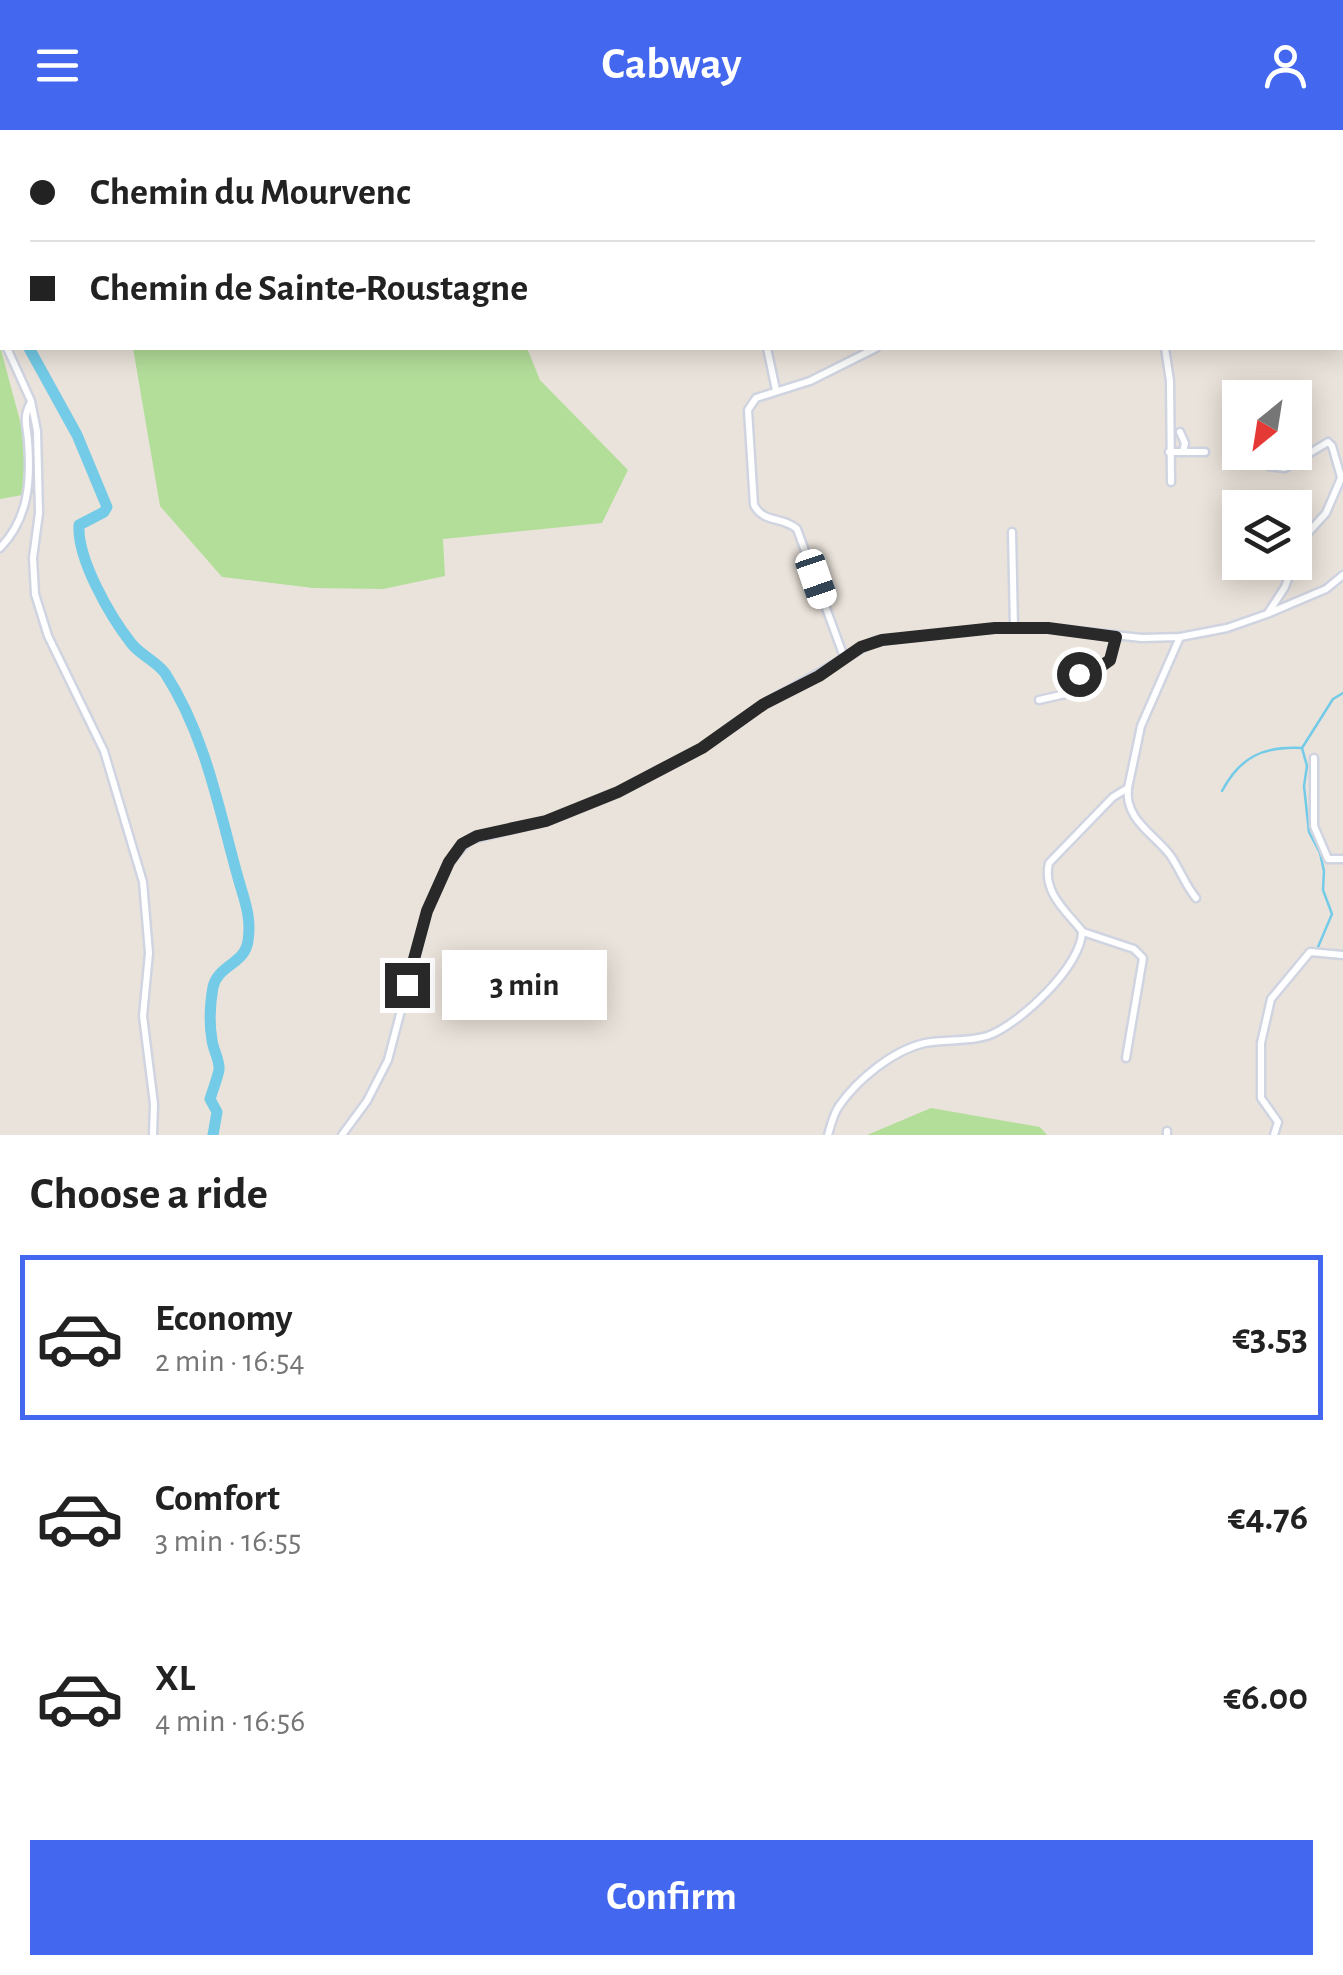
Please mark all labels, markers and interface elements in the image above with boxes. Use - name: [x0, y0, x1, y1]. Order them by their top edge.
- icon: menu: [30, 38, 85, 93]
- icon: person: [1258, 38, 1313, 93]
- text: Cabway: [601, 42, 742, 87]
- text: Chemin du Mourvenc: [90, 174, 411, 212]
- text: Chemin de Sainte-Roustagne: [90, 270, 528, 308]
- north arrow: [1222, 380, 1312, 470]
- map controls: [1222, 380, 1312, 580]
- button: layers: [1222, 490, 1312, 580]
- car: [792, 546, 840, 612]
- route start: [1057, 652, 1102, 697]
- callout: 3 min: [442, 950, 607, 1020]
- route end: [385, 963, 430, 1008]
- text: 3 min: [490, 969, 559, 1001]
- text: Choose a ride: [30, 1172, 268, 1217]
- icon: car: [35, 1293, 125, 1383]
- text: Economy: [155, 1300, 293, 1338]
- text: €3.53: [1232, 1319, 1308, 1357]
- text: 2 min · 16:54: [155, 1345, 305, 1377]
- icon: car: [35, 1473, 125, 1563]
- text: Comfort: [155, 1480, 280, 1518]
- text: €4.76: [1228, 1499, 1308, 1537]
- text: 3 min · 16:55: [155, 1525, 301, 1557]
- icon: car: [35, 1653, 125, 1743]
- text: XL: [155, 1660, 195, 1698]
- text: €6.00: [1224, 1679, 1308, 1717]
- text: 4 min · 16:56: [155, 1705, 305, 1737]
- button: Confirm: [30, 1840, 1313, 1955]

